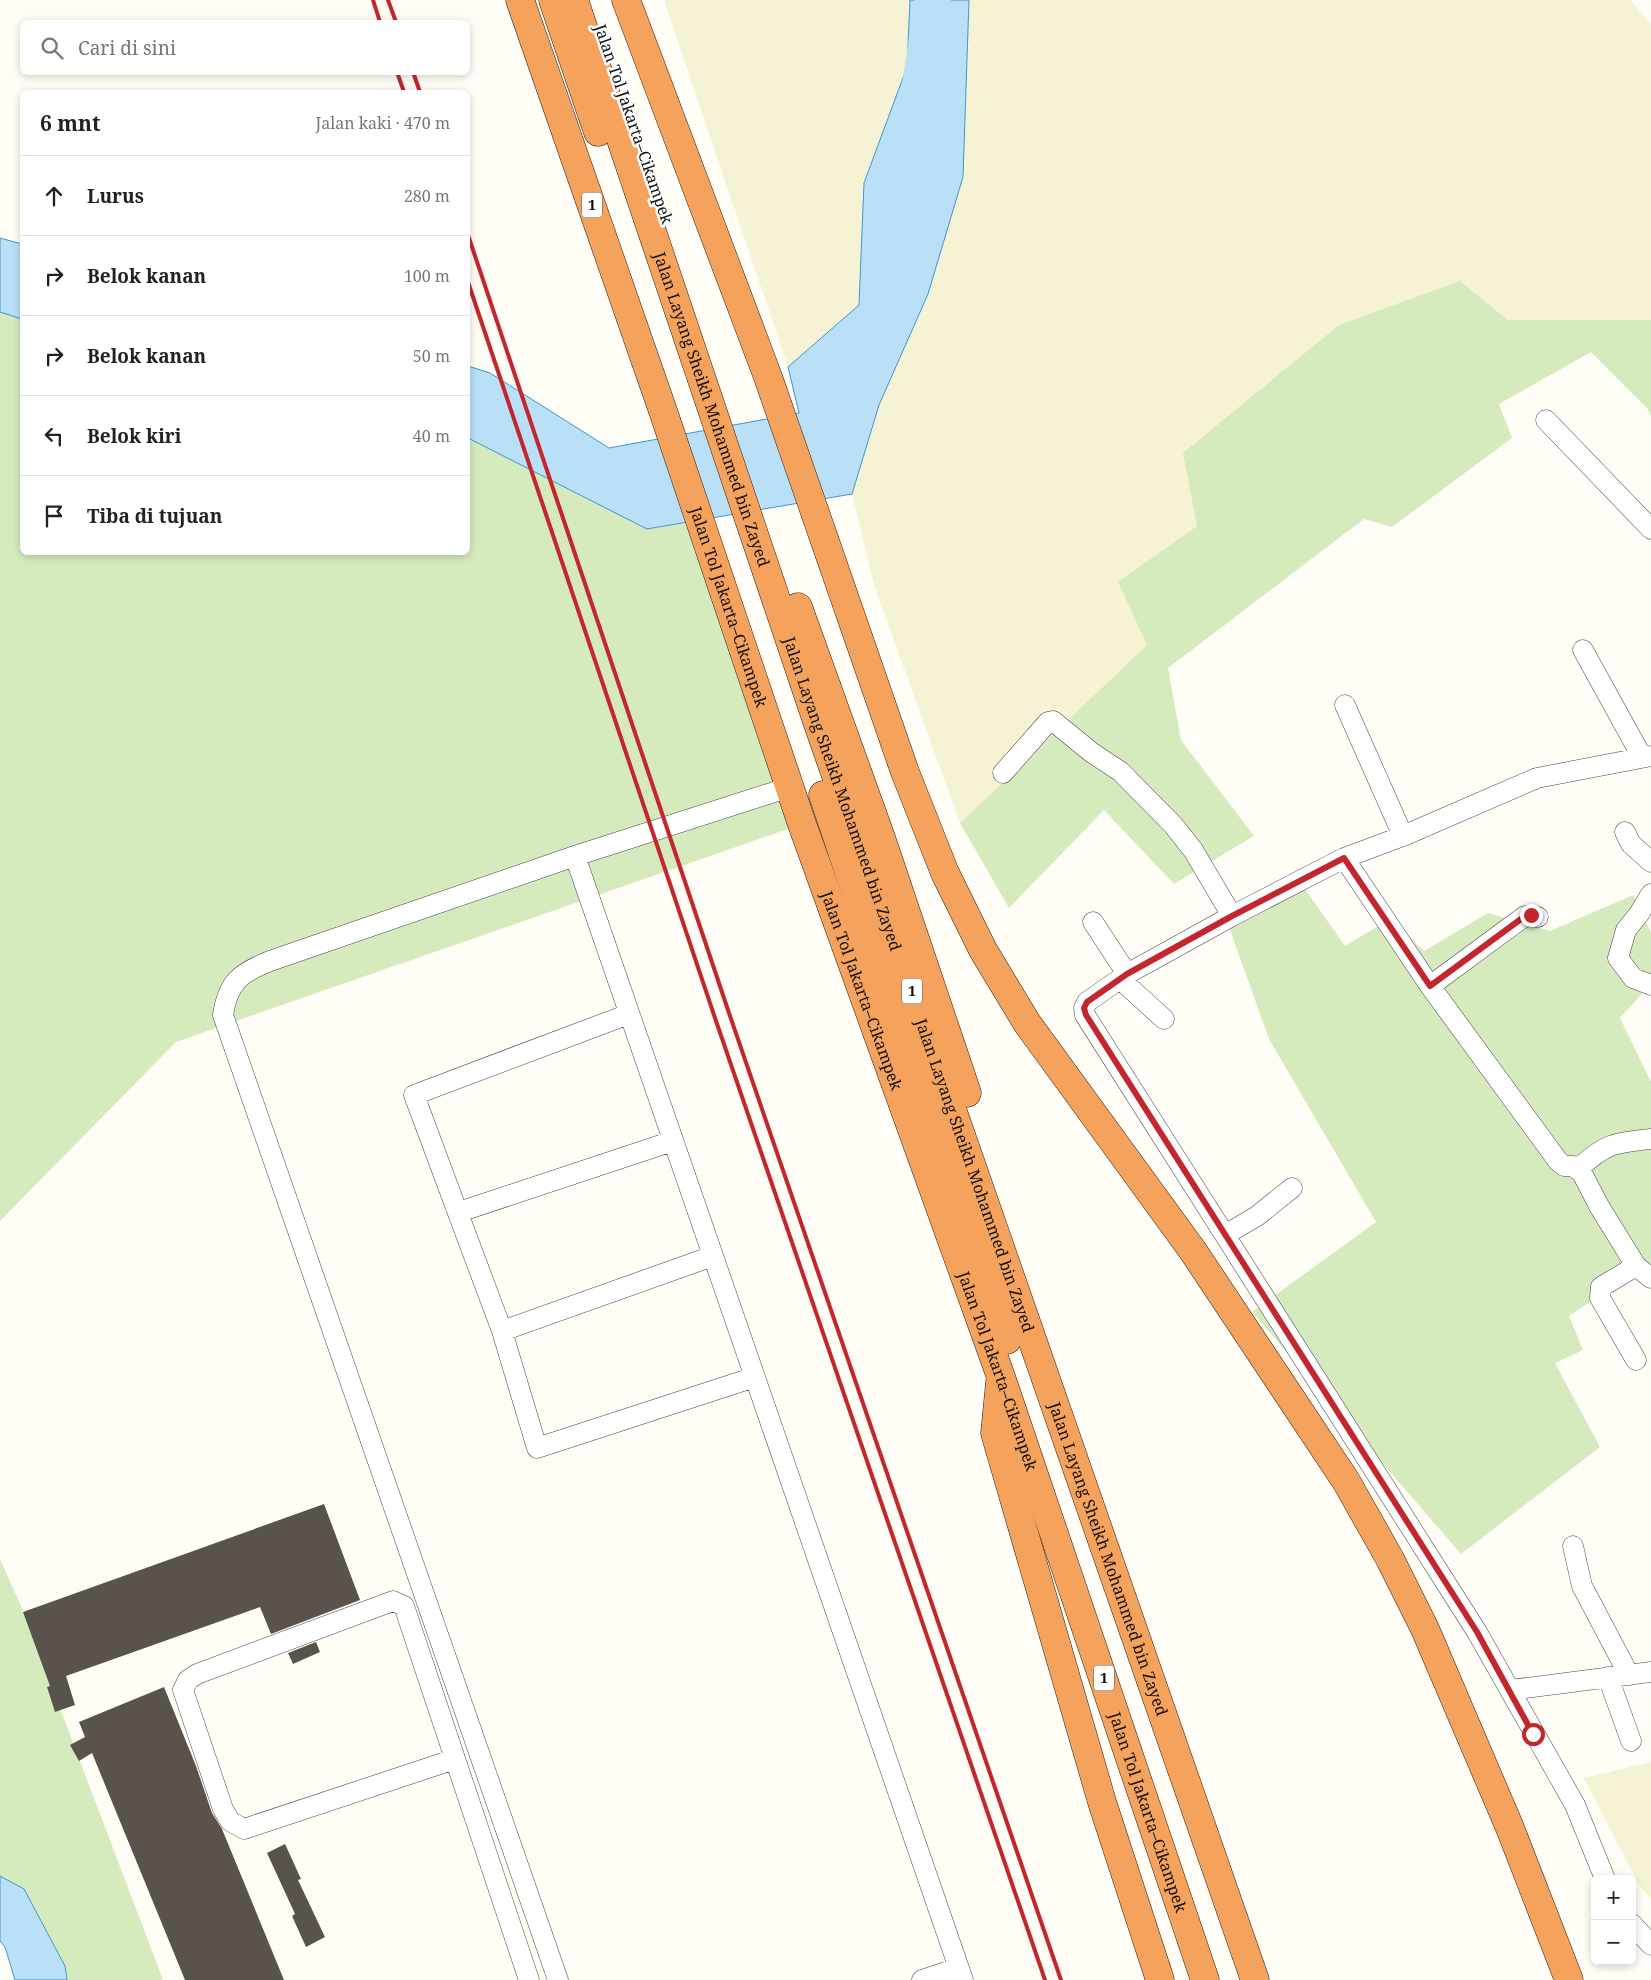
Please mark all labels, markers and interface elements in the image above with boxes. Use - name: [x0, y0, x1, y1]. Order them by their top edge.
- search box: [20, 20, 470, 75]
- street label: Jalan Tol Jakarta–Cikampek: [589, 20, 679, 227]
- icon: search: [38, 34, 66, 62]
- text: Cari di sini: [78, 35, 176, 61]
- text: 6 mnt: [40, 109, 101, 137]
- text: Jalan kaki · 470 m: [316, 112, 450, 134]
- icon: ahead: [40, 182, 68, 210]
- text: Lurus: [87, 183, 144, 209]
- text: 280 m: [404, 185, 450, 207]
- road number: 1: [582, 192, 602, 218]
- street label: Jalan Layang Sheikh Mohammed bin Zayed: [648, 248, 775, 570]
- icon: right: [40, 262, 68, 290]
- text: Belok kanan: [87, 263, 206, 289]
- text: 100 m: [404, 265, 450, 287]
- icon: right: [40, 342, 68, 370]
- text: Belok kanan: [87, 343, 206, 369]
- text: 50 m: [413, 345, 450, 367]
- icon: left: [40, 422, 68, 450]
- text: Belok kiri: [87, 423, 181, 449]
- text: 40 m: [413, 425, 450, 447]
- icon: arrive: [40, 502, 68, 530]
- text: Tiba di tujuan: [87, 503, 222, 529]
- street label: Jalan Tol Jakarta–Cikampek: [685, 503, 773, 711]
- street label: Jalan Layang Sheikh Mohammed bin Zayed: [778, 633, 907, 954]
- street label: Jalan Tol Jakarta–Cikampek: [816, 887, 908, 1094]
- route end: [1520, 904, 1543, 927]
- road number: 1: [902, 978, 922, 1004]
- street label: Jalan Layang Sheikh Mohammed bin Zayed: [910, 1015, 1040, 1335]
- street label: Jalan Tol Jakarta–Cikampek: [952, 1267, 1043, 1474]
- street label: Jalan Layang Sheikh Mohammed bin Zayed: [1043, 1398, 1173, 1719]
- road number: 1: [1094, 1666, 1114, 1690]
- street label: Jalan Tol Jakarta–Cikampek: [1104, 1708, 1193, 1916]
- route start: [1522, 1723, 1545, 1746]
- map controls: [1591, 1875, 1636, 1965]
- button: +: [1591, 1875, 1636, 1920]
- button: −: [1591, 1920, 1636, 1965]

